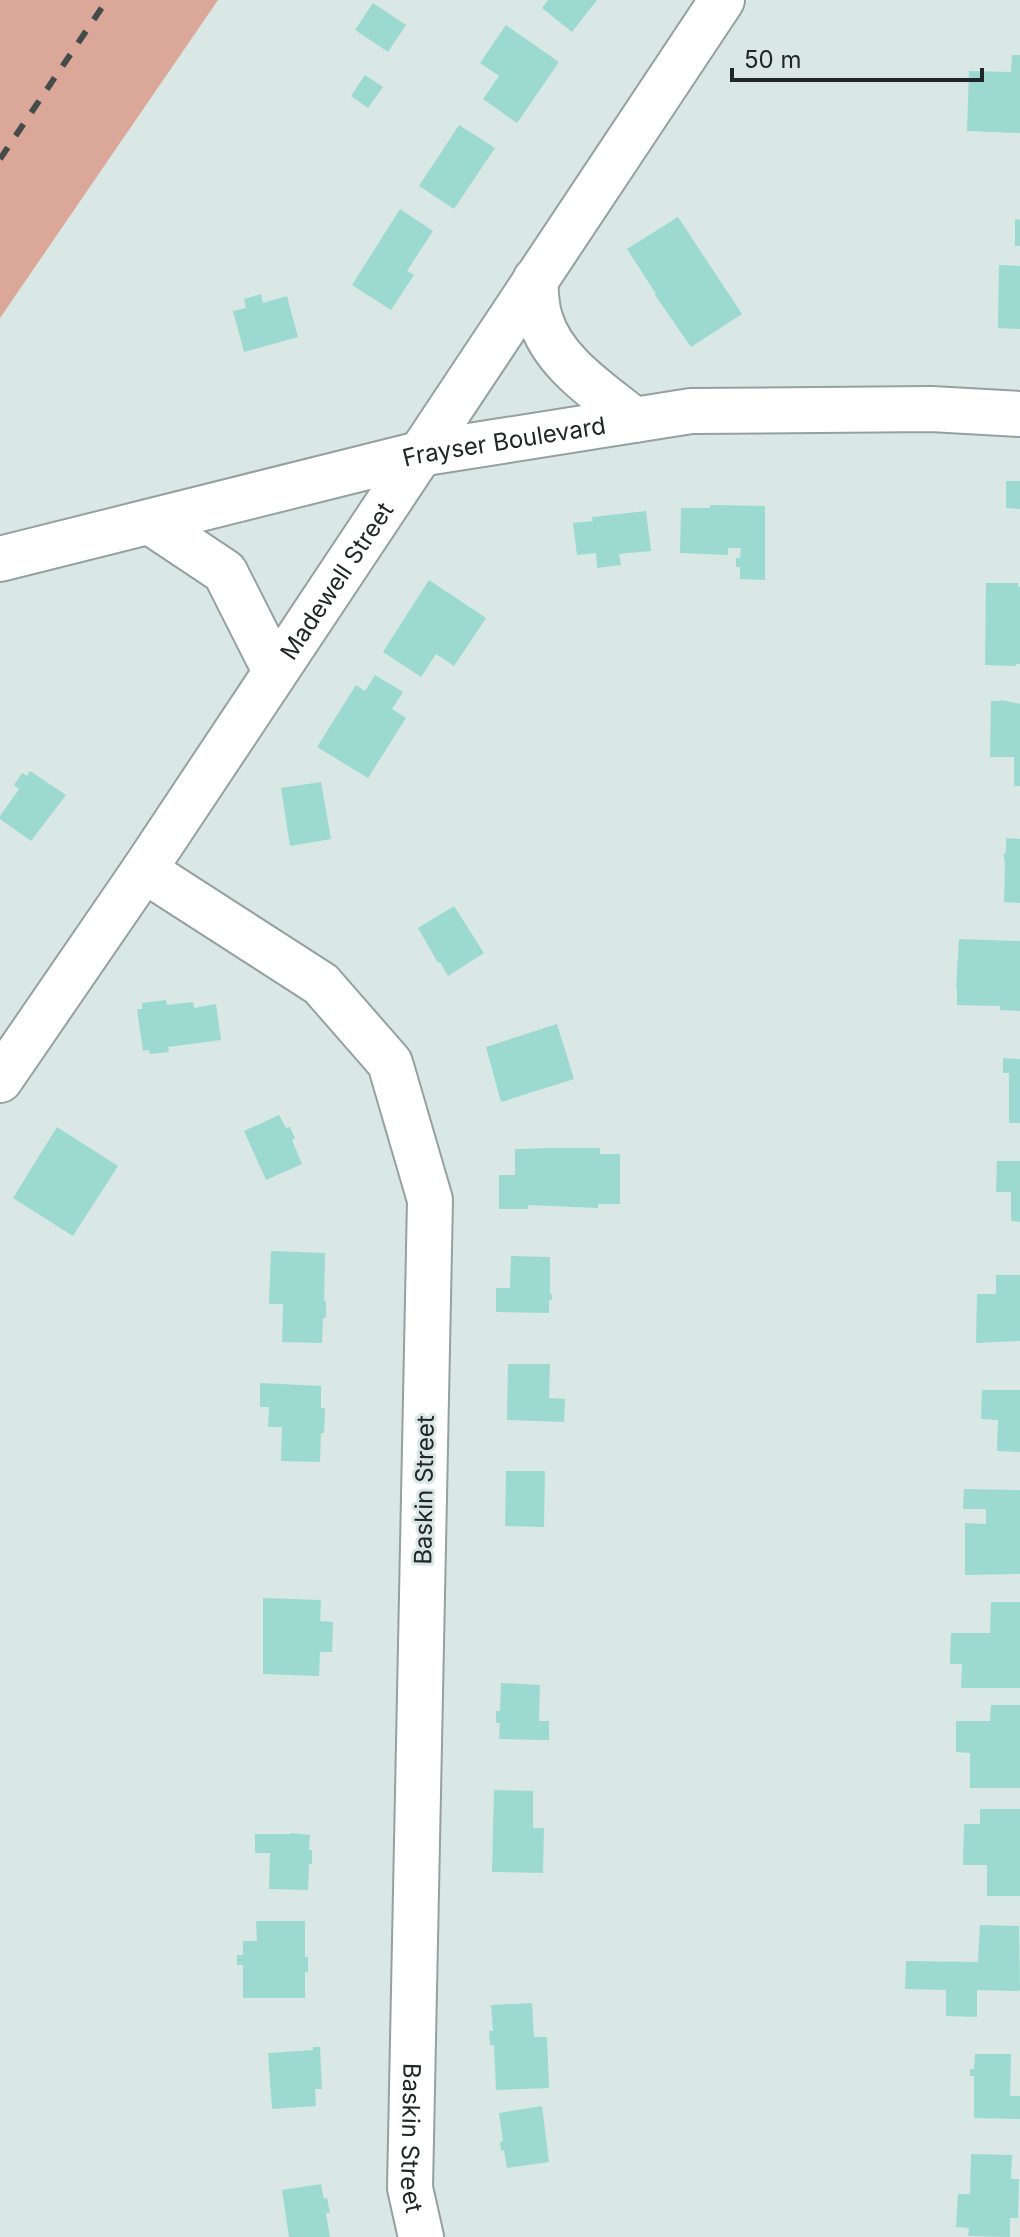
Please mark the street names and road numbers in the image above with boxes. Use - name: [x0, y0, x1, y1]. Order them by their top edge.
- street label: Frayser Boulevard: [399, 410, 608, 472]
- street label: Madewell Street: [274, 496, 399, 665]
- street label: Baskin Street: [408, 1415, 440, 1565]
- street label: Baskin Street: [395, 2063, 430, 2215]

